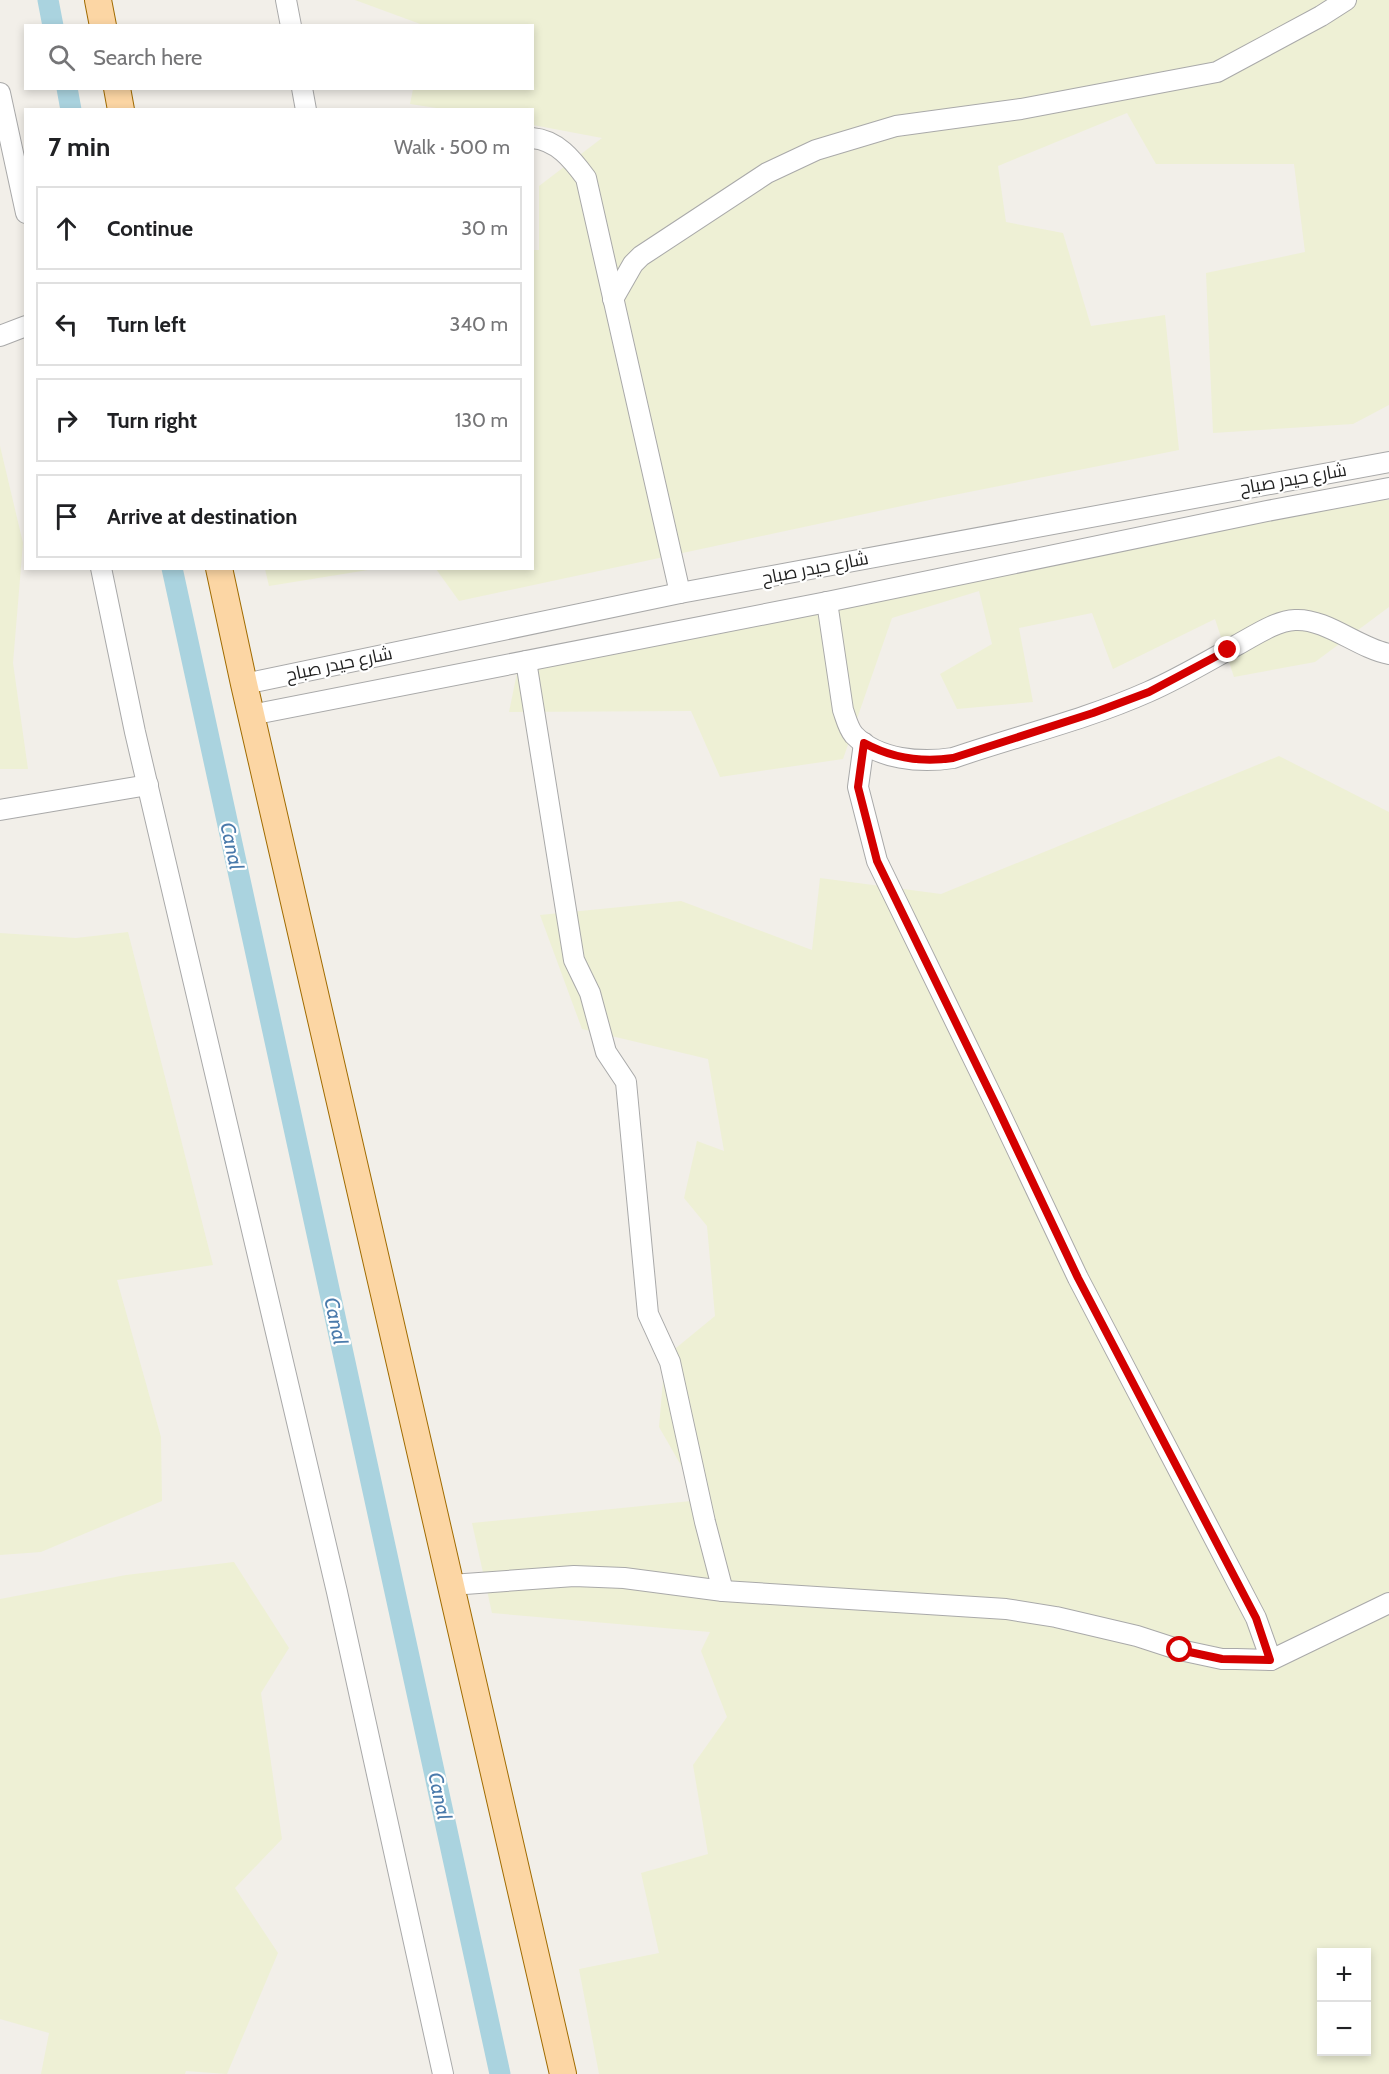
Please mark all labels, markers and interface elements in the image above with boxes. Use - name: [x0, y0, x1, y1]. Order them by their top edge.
- search box: [24, 24, 534, 90]
- icon: search: [45, 41, 78, 74]
- text: Search here: [93, 44, 202, 71]
- text: 7 min: [48, 131, 110, 163]
- text: Walk · 500 m: [394, 135, 510, 159]
- icon: ahead: [50, 212, 83, 245]
- text: Continue: [107, 215, 193, 242]
- text: 30 m: [461, 216, 508, 240]
- icon: left: [50, 308, 83, 341]
- text: Turn left: [107, 311, 186, 338]
- text: 340 m: [450, 312, 508, 336]
- icon: right: [50, 404, 83, 437]
- text: Turn right: [107, 407, 197, 434]
- text: 130 m: [455, 408, 508, 432]
- street label: شارع حيدر صباح: [1238, 459, 1348, 500]
- icon: arrive: [50, 500, 83, 533]
- text: Arrive at destination: [107, 503, 297, 530]
- street label: شارع حيدر صباح: [760, 547, 871, 590]
- route end: [1214, 636, 1240, 662]
- street label: شارع حيدر صباح: [284, 642, 395, 687]
- water label: Canal: [215, 820, 249, 872]
- water label: Canal: [319, 1295, 353, 1347]
- route start: [1166, 1636, 1192, 1662]
- water label: Canal: [423, 1770, 457, 1822]
- map controls: [1317, 1948, 1371, 2056]
- button: +: [1317, 1948, 1371, 2002]
- button: −: [1317, 2002, 1371, 2056]

